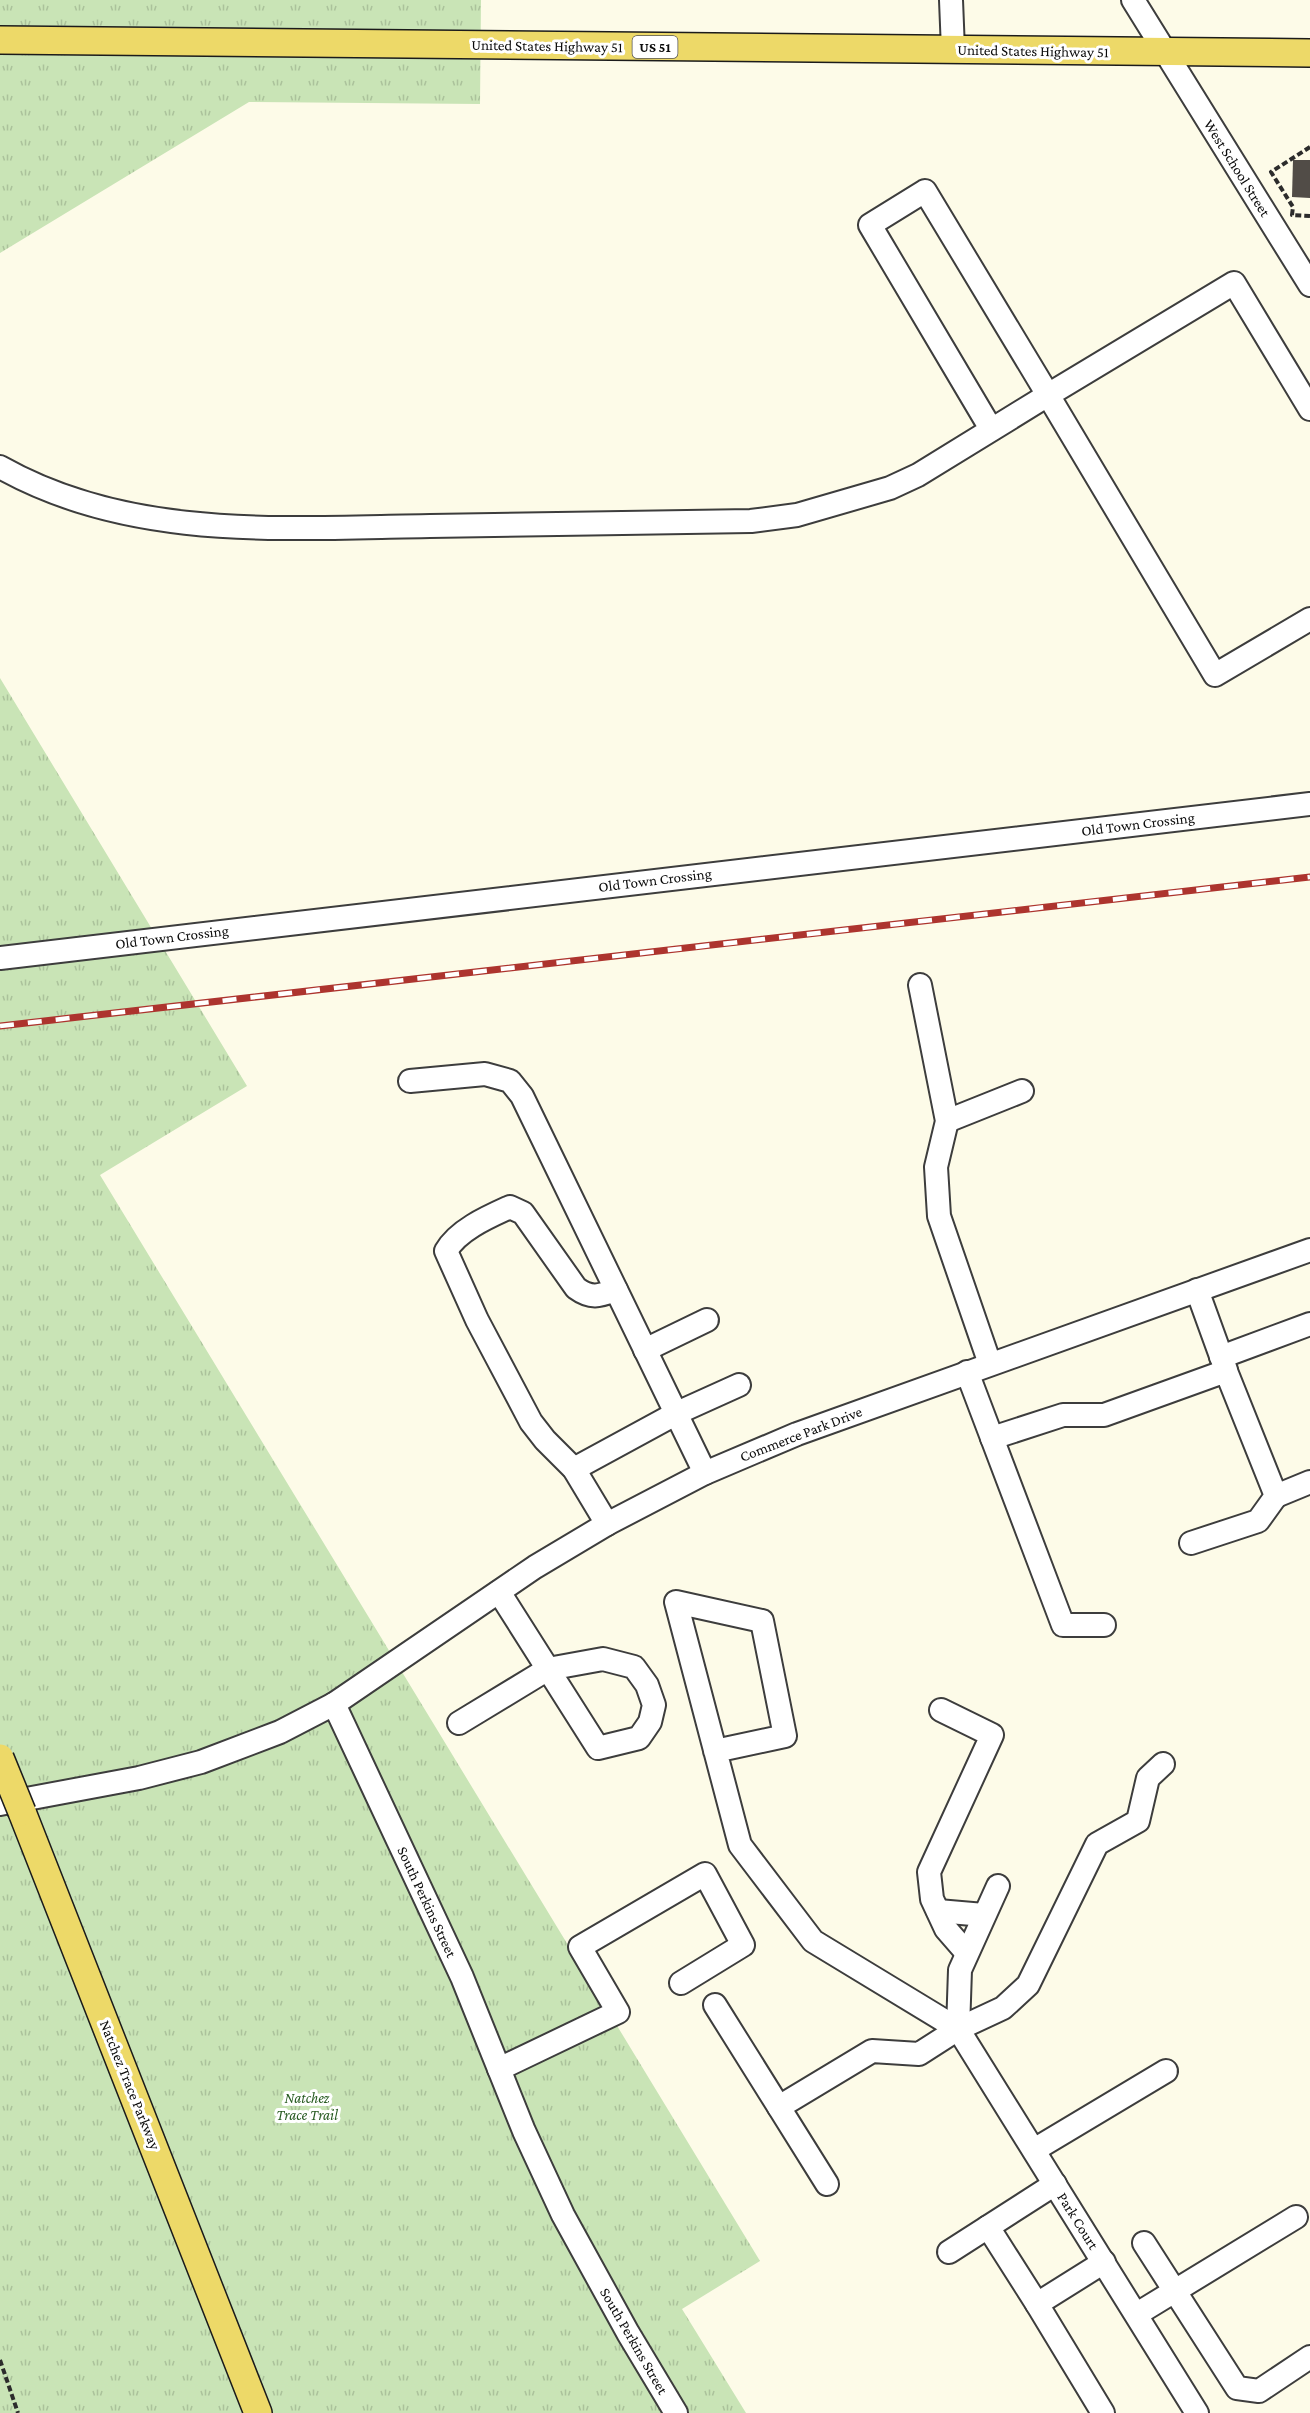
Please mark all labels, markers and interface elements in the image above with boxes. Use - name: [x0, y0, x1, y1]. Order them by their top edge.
- road number: US 51: [632, 36, 678, 58]
- street label: United States Highway 51: [471, 37, 623, 56]
- street label: United States Highway 51: [957, 42, 1109, 61]
- street label: West School Street: [1201, 117, 1274, 220]
- street label: Old Town Crossing: [1080, 809, 1196, 840]
- street label: Old Town Crossing: [597, 865, 713, 896]
- street label: Old Town Crossing: [114, 922, 230, 953]
- street label: Commerce Park Drive: [738, 1403, 865, 1465]
- street label: South Perkins Street: [394, 1844, 460, 1961]
- street label: Natchez Trace Parkway: [96, 2018, 163, 2153]
- park label: Natchez Trace Trail: [276, 2090, 338, 2123]
- street label: Park Court: [1054, 2190, 1102, 2253]
- street label: South Perkins Street: [597, 2285, 672, 2398]

